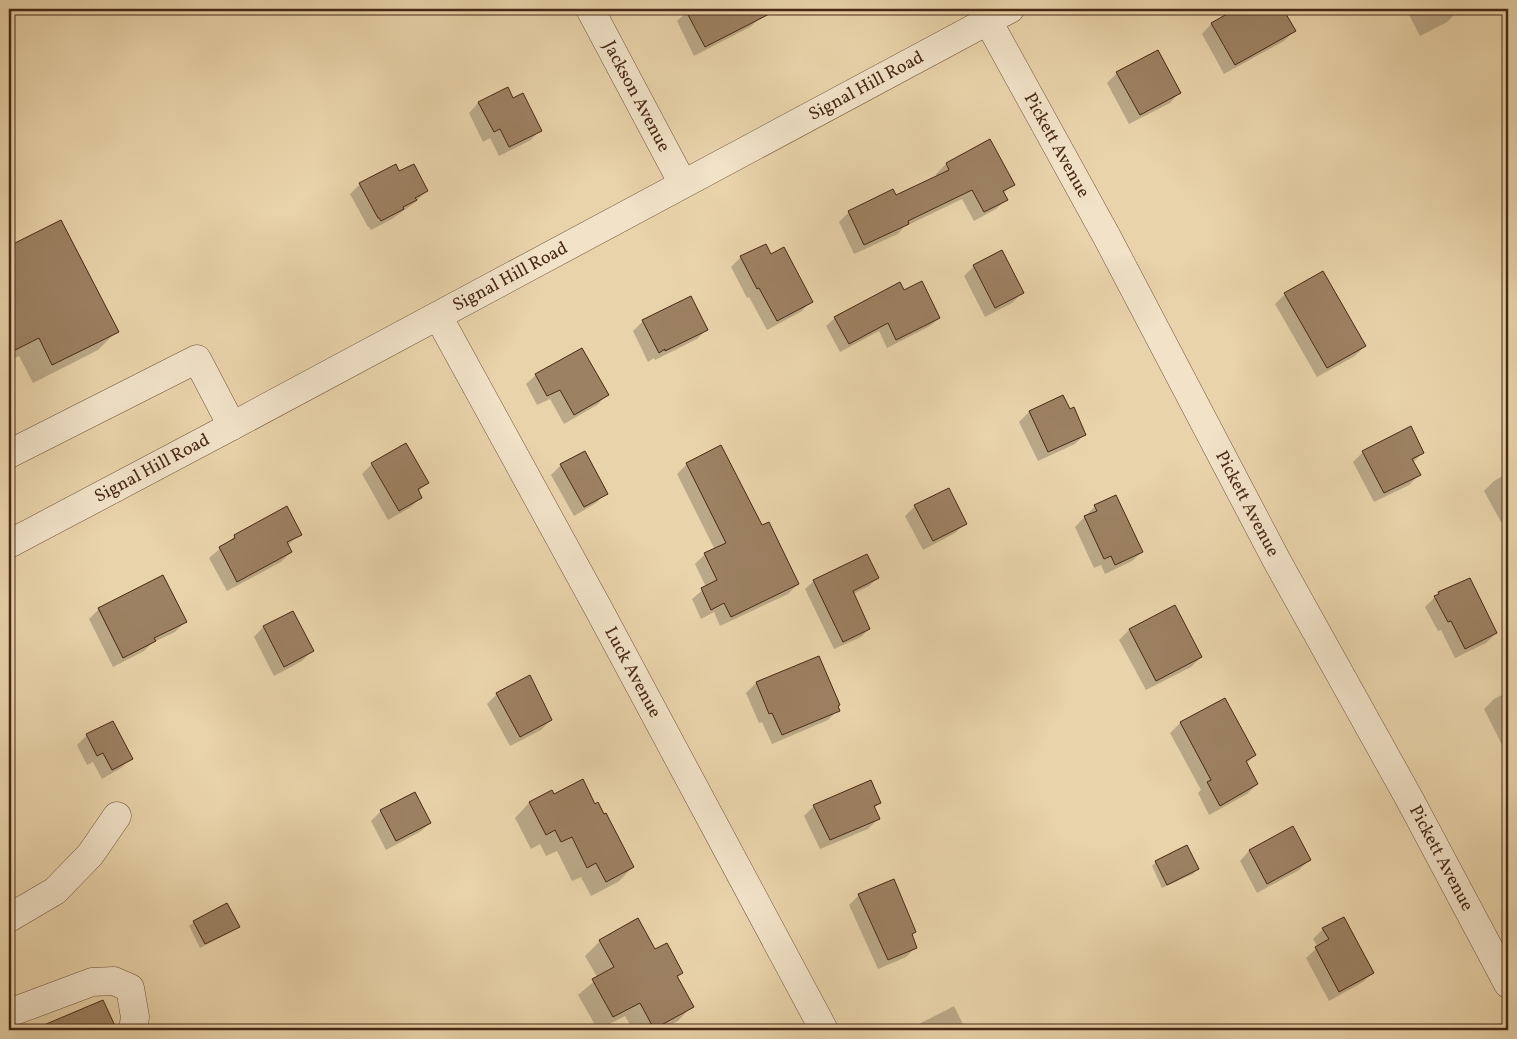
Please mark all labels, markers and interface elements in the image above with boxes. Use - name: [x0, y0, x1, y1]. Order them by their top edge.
- street label: Jackson Avenue: [597, 36, 676, 157]
- street label: Signal Hill Road: [804, 45, 928, 127]
- street label: Pickett Avenue: [1017, 88, 1096, 202]
- street label: Signal Hill Road: [448, 236, 572, 318]
- street label: Signal Hill Road: [90, 427, 214, 509]
- street label: Pickett Avenue: [1209, 446, 1285, 561]
- street label: Luck Avenue: [598, 622, 667, 722]
- street label: Pickett Avenue: [1403, 801, 1479, 916]

